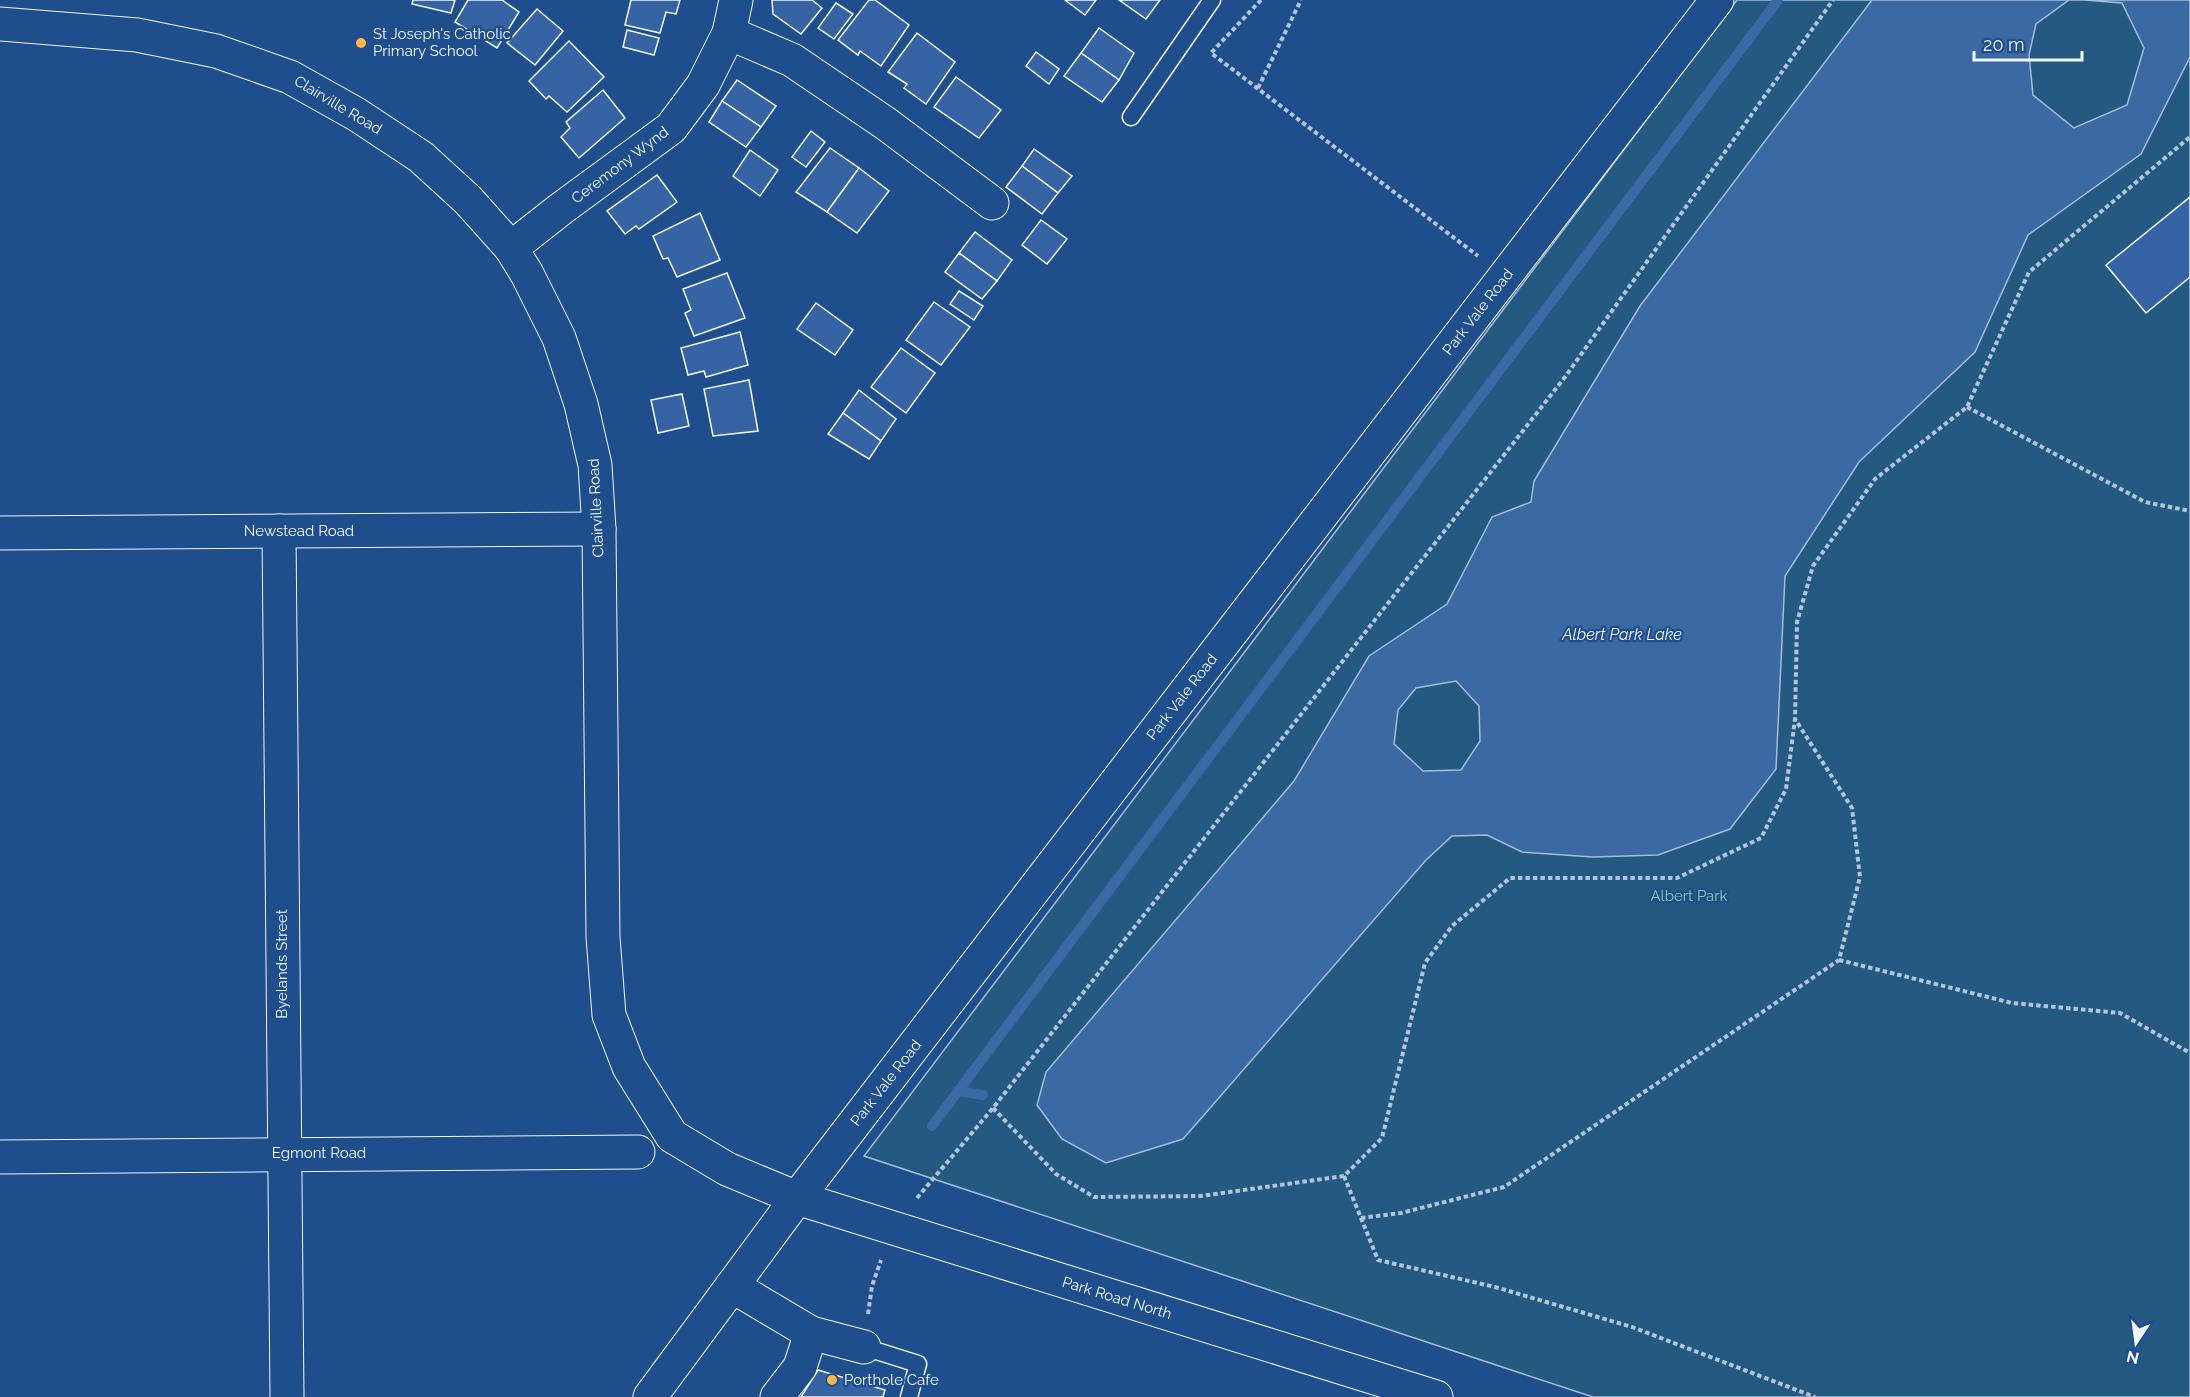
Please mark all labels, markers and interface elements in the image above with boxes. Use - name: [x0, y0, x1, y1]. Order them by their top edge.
- scale bar: [1974, 24, 2082, 62]
- place label: St Joseph's Catholic Primary School: [373, 25, 511, 60]
- text: 20 m: [1983, 34, 2025, 55]
- marker: St Joseph's Catholic Primary School: [354, 36, 368, 50]
- street label: Clairville Road: [291, 72, 385, 138]
- street label: Ceremony Wynd: [568, 123, 672, 207]
- street label: Park Vale Road: [1439, 265, 1517, 359]
- street label: Clairville Road: [584, 458, 608, 558]
- street label: Newstead Road: [244, 522, 354, 540]
- water label: Albert Park Lake: [1561, 625, 1682, 644]
- street label: Park Vale Road: [1143, 650, 1221, 744]
- park label: Albert Park: [1650, 887, 1728, 905]
- street label: Byelands Street: [273, 909, 291, 1019]
- street label: Park Vale Road: [847, 1036, 925, 1130]
- street label: Egmont Road: [272, 1144, 366, 1162]
- street label: Park Road North: [1060, 1273, 1174, 1323]
- north arrow: [2106, 1313, 2166, 1373]
- text: N: [2125, 1346, 2141, 1368]
- place label: Porthole Cafe: [844, 1371, 939, 1389]
- marker: Porthole Cafe: [825, 1373, 839, 1387]

